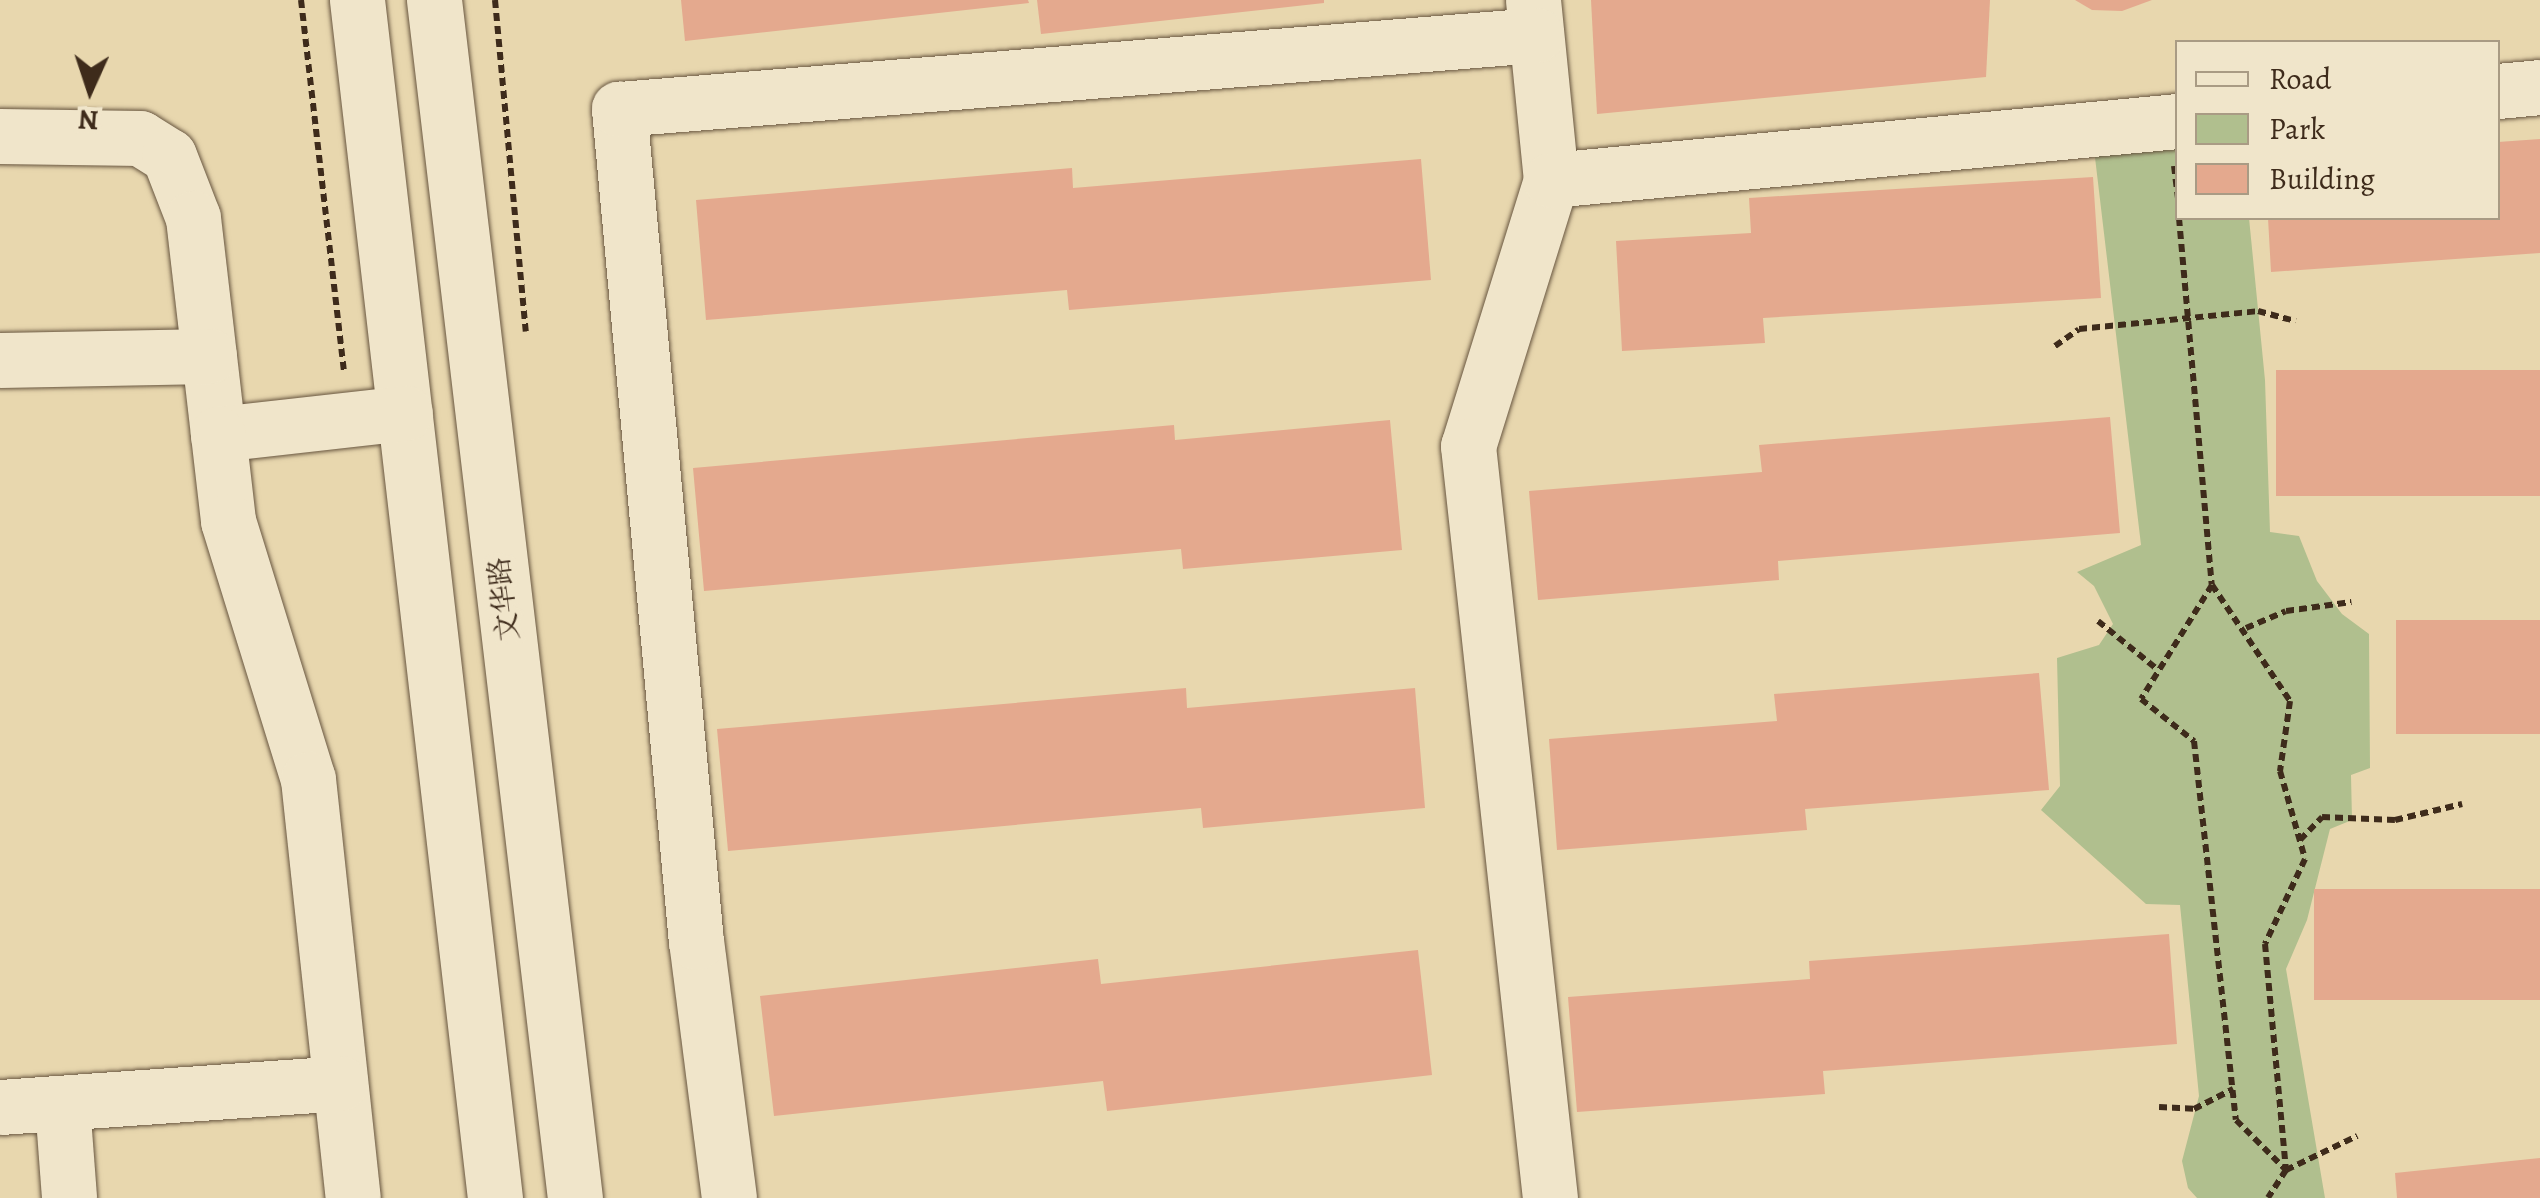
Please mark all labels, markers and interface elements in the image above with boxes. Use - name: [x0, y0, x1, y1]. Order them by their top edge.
- north arrow: [40, 40, 140, 140]
- legend: [2175, 40, 2500, 220]
- text: Road: [2269, 59, 2331, 99]
- text: N: [77, 100, 100, 139]
- text: Park: [2269, 109, 2325, 149]
- text: Building: [2269, 159, 2375, 199]
- street label: 文华路: [482, 555, 526, 643]

